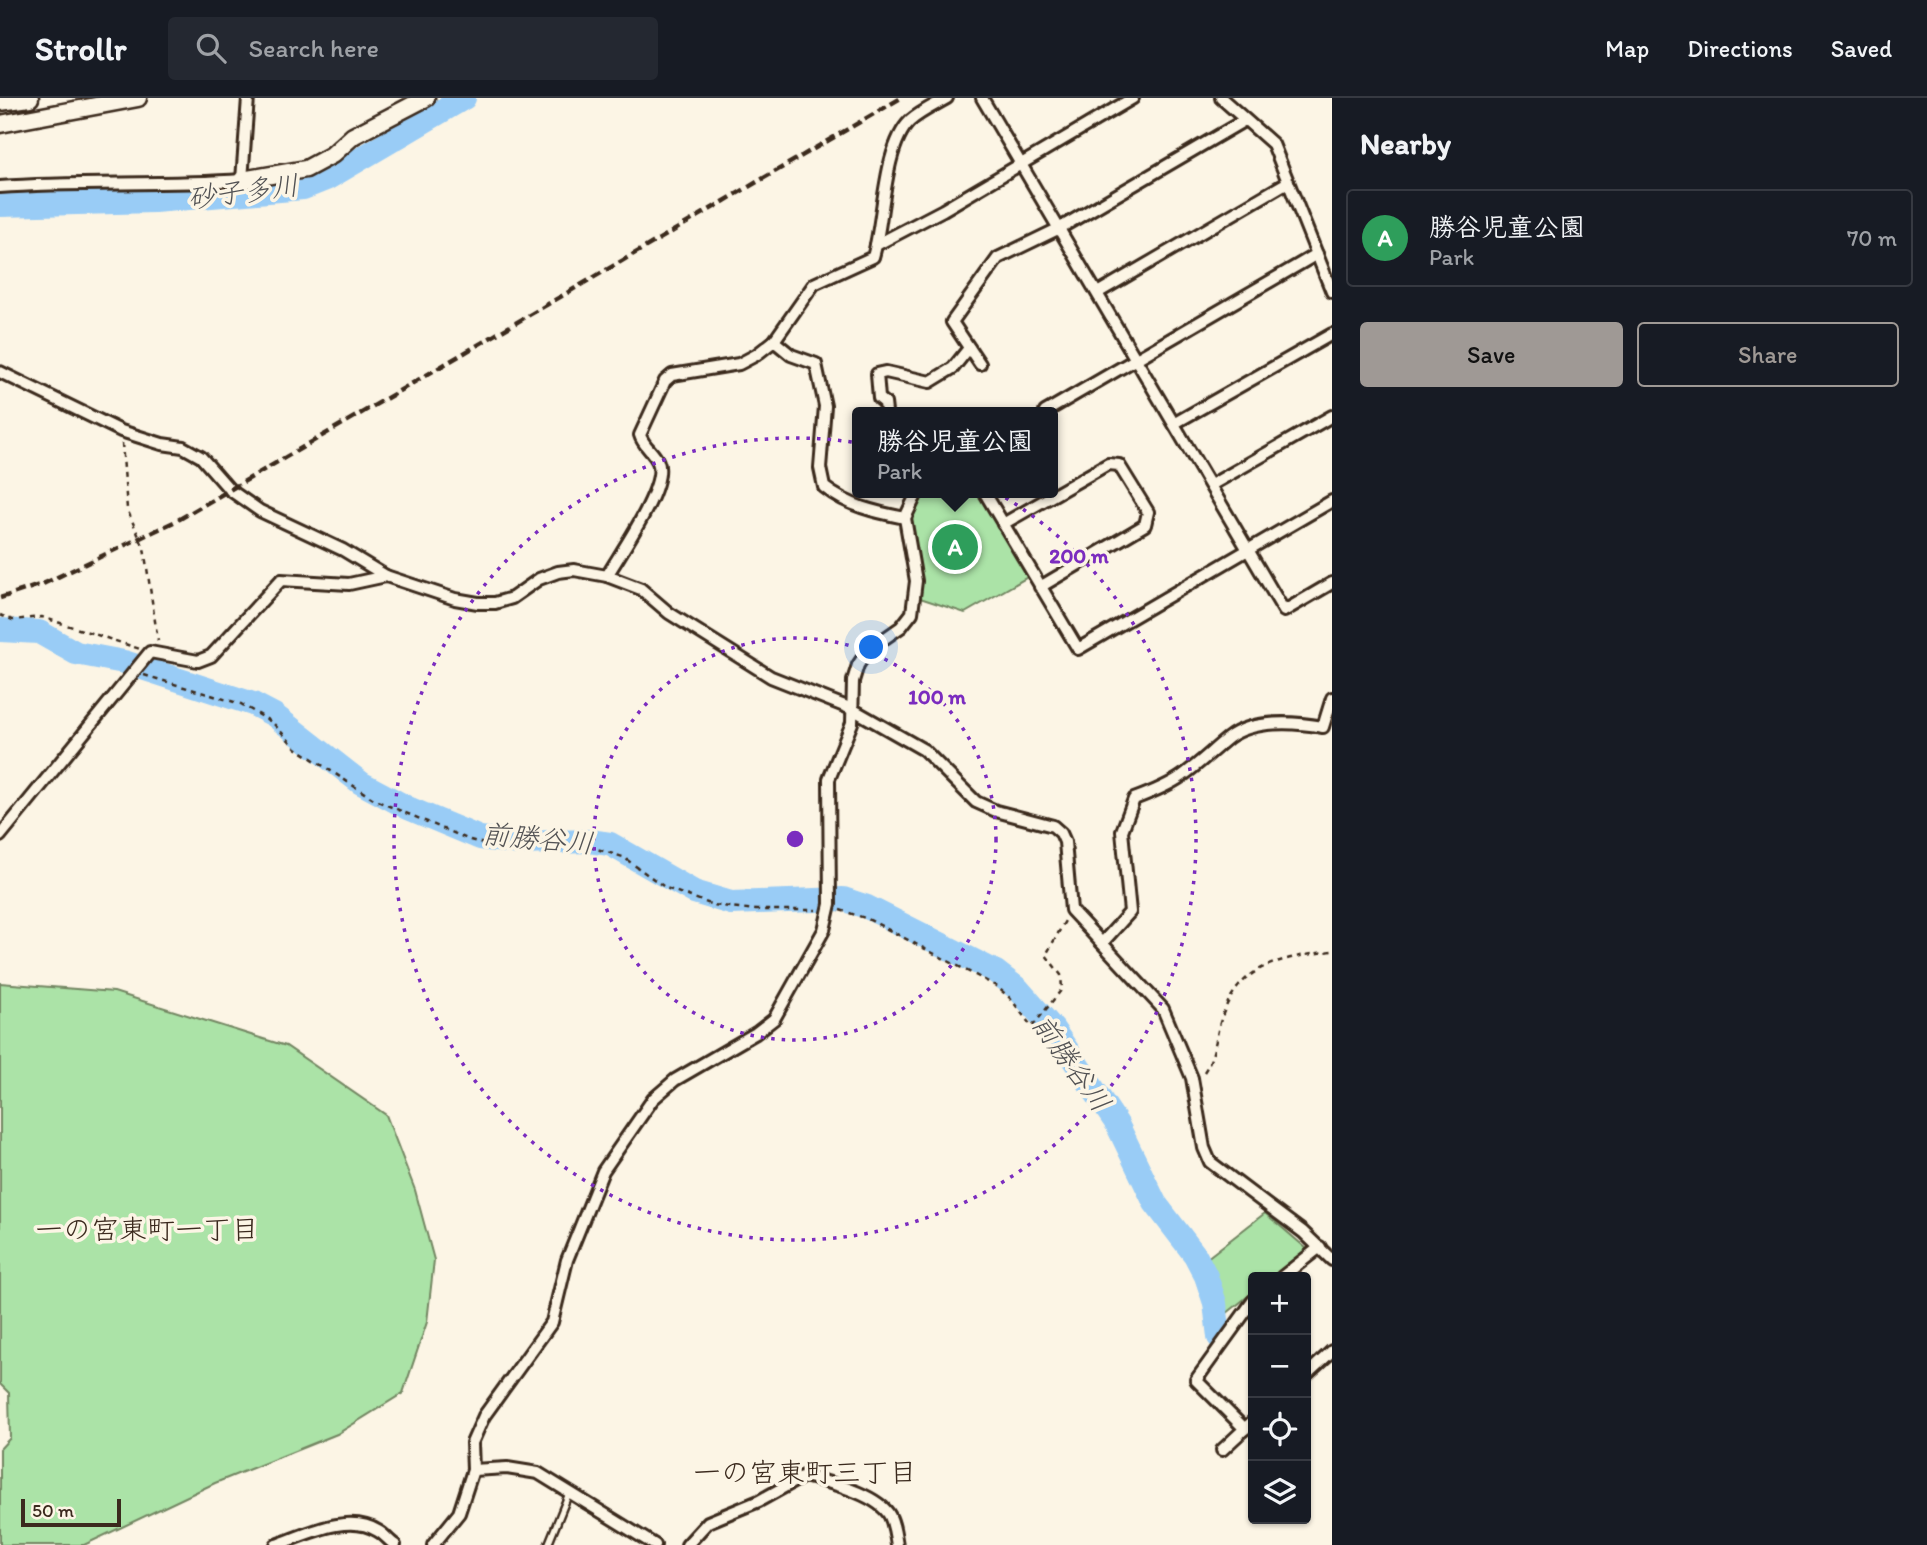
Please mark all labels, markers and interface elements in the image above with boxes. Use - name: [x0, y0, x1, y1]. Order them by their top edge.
- search box: [168, 17, 658, 80]
- text: Strollr: [35, 29, 126, 68]
- icon: search: [192, 29, 230, 67]
- text: Search here: [248, 32, 379, 64]
- text: Map: [1605, 34, 1649, 63]
- text: Directions: [1687, 34, 1793, 63]
- text: Saved: [1831, 34, 1892, 63]
- text: Nearby: [1360, 125, 1451, 162]
- water label: 砂子多川: [185, 167, 301, 215]
- text: 勝谷児童公園: [1429, 211, 1585, 243]
- text: A: [1378, 224, 1392, 252]
- text: 70 m: [1847, 224, 1897, 252]
- text: Park: [1429, 243, 1474, 271]
- button: Save: [1360, 322, 1623, 387]
- button: Share: [1637, 322, 1899, 387]
- popup: [852, 407, 1058, 498]
- text: 勝谷児童公園: [877, 425, 1033, 457]
- text: Park: [877, 457, 922, 485]
- pin: A: [932, 521, 978, 573]
- text: 200 m: [1049, 543, 1109, 568]
- your location: [854, 630, 888, 664]
- text: 100 m: [908, 684, 966, 709]
- water label: 前勝谷川: [481, 816, 595, 860]
- centre of rings: [783, 827, 807, 851]
- water label: 前勝谷川: [1025, 1008, 1119, 1118]
- district label: 一の宮東町一丁目: [35, 1212, 259, 1246]
- map controls: [1248, 1272, 1311, 1524]
- button: +: [1248, 1272, 1311, 1335]
- button: −: [1248, 1335, 1311, 1398]
- button: locate: [1248, 1398, 1311, 1461]
- district label: 一の宮東町三丁目: [693, 1455, 917, 1489]
- button: layers: [1248, 1461, 1311, 1524]
- scale bar: [21, 1496, 121, 1528]
- text: 50 m: [32, 1499, 74, 1522]

